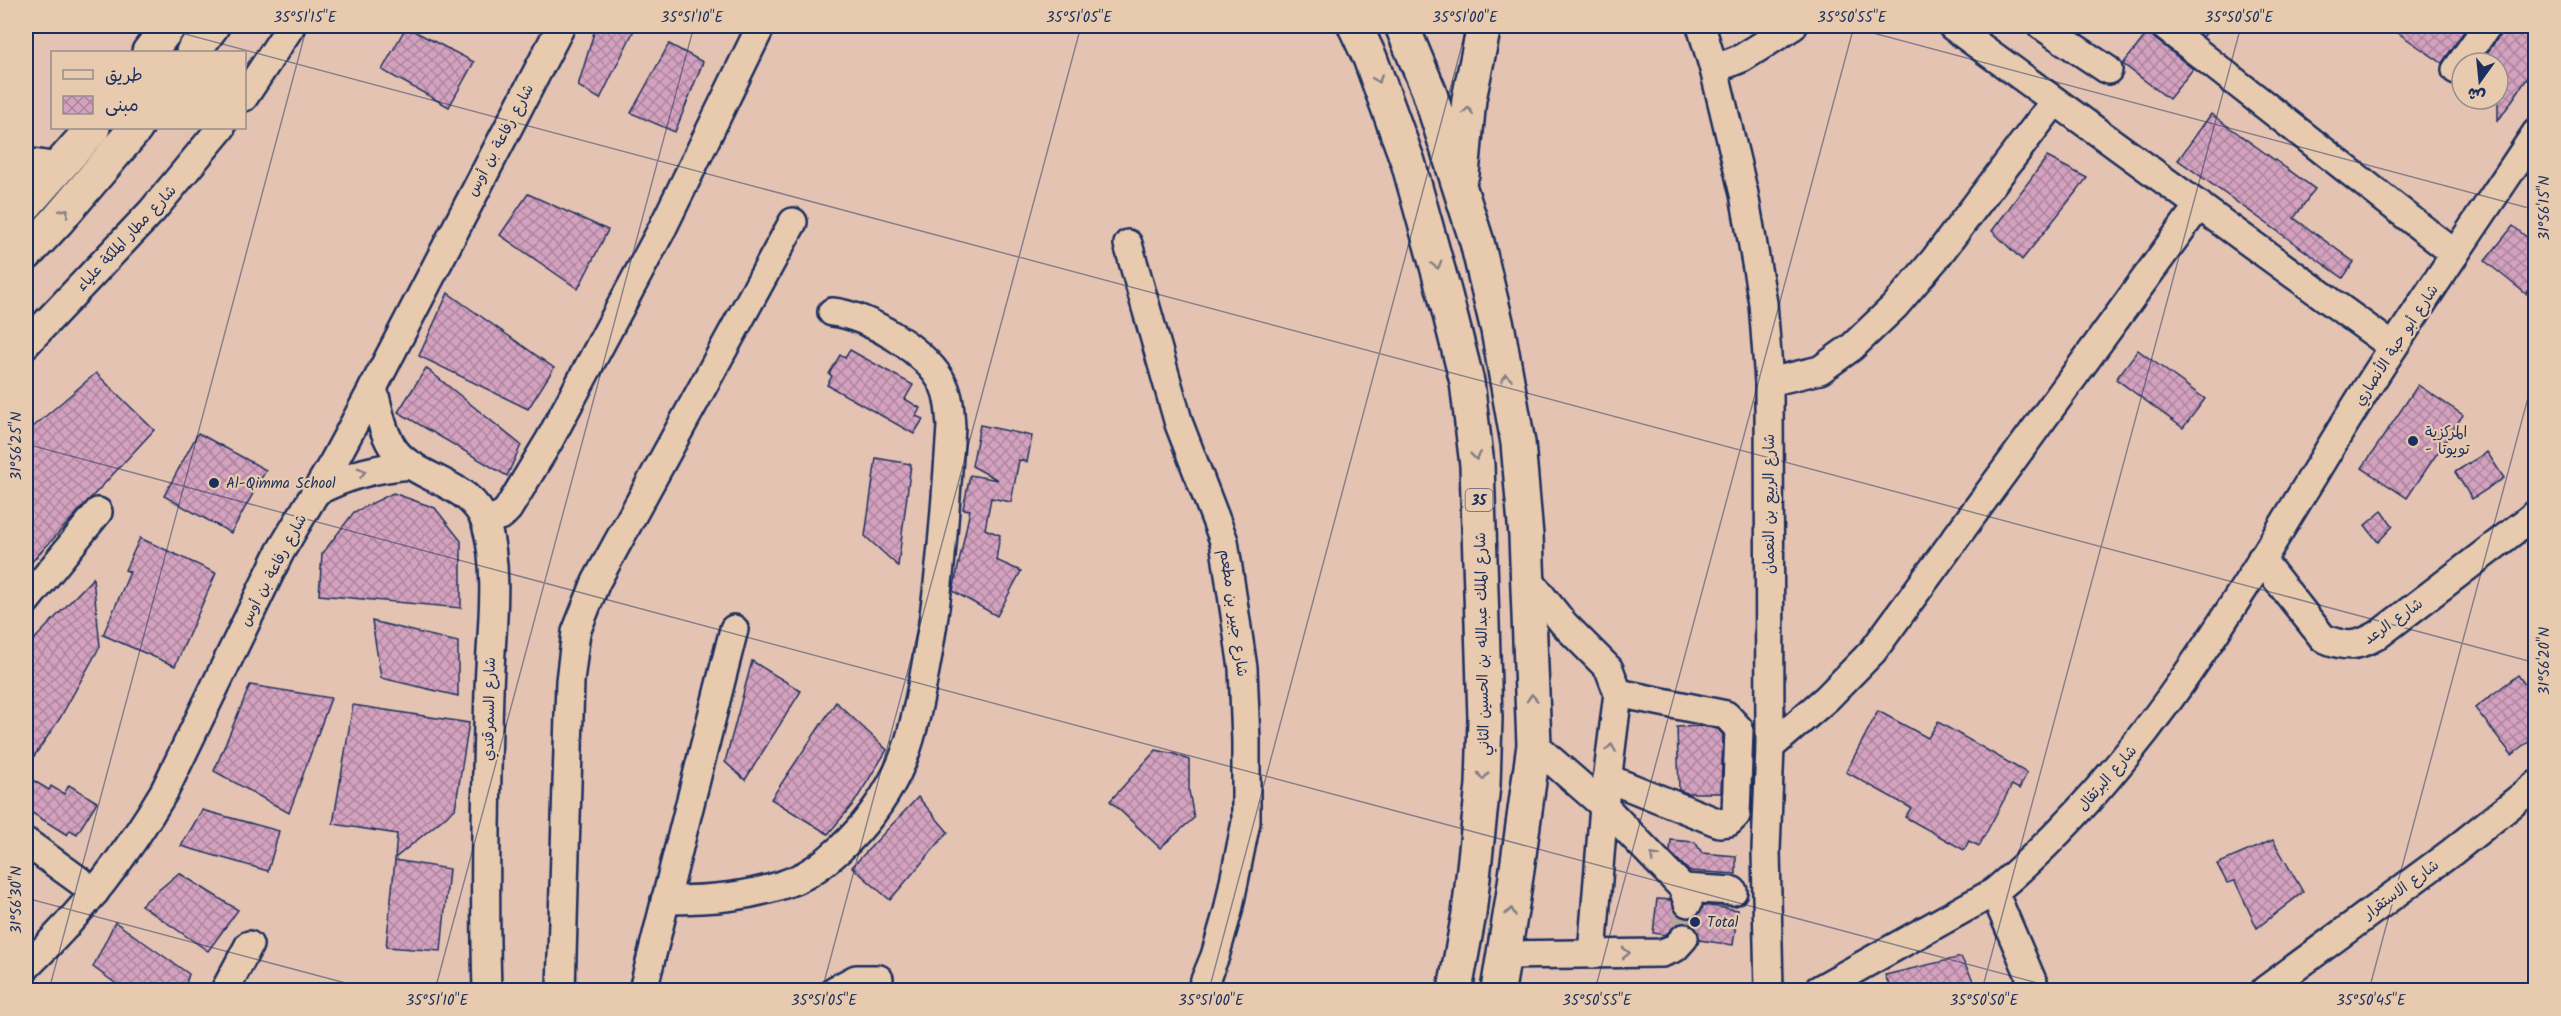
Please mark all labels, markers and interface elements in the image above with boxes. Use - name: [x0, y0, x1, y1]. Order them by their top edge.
- text: 35°51'15"E: [273, 6, 338, 30]
- text: 35°51'10"E: [661, 6, 725, 30]
- text: 35°51'05"E: [1046, 6, 1113, 30]
- text: 35°51'00"E: [1432, 6, 1499, 30]
- text: 35°50'55"E: [1817, 6, 1888, 30]
- text: 35°50'50"E: [2205, 6, 2275, 30]
- legend: [51, 51, 246, 129]
- north arrow: [2450, 51, 2510, 111]
- text: طريق: [105, 62, 143, 91]
- one-way arrow: [1370, 74, 1383, 84]
- street label: شارع رفاعة بن أوس: [461, 80, 541, 201]
- text: ش: [2465, 80, 2488, 108]
- text: مبنى: [105, 92, 139, 121]
- one-way arrow: [1461, 107, 1473, 116]
- text: 31°56'15"N: [2533, 176, 2557, 240]
- street label: شارع مطار الملكة علياء: [71, 180, 183, 298]
- one-way arrow: [58, 208, 69, 219]
- one-way arrow: [1430, 259, 1442, 270]
- street label: شارع أبو حبة الأنصاري: [2348, 280, 2445, 411]
- one-way arrow: [1501, 374, 1513, 383]
- text: 31°56'25"N: [5, 412, 29, 480]
- place label: المركزية - تويوتا: [2425, 421, 2470, 462]
- street label: شارع الربيع بن النعمان: [1758, 434, 1782, 574]
- marker: المركزية - تويوتا: [2406, 434, 2420, 448]
- one-way arrow: [1469, 451, 1482, 460]
- one-way arrow: [357, 467, 367, 480]
- place label: Al-Qimma School: [226, 472, 336, 496]
- marker: Al-Qimma School: [207, 476, 221, 490]
- road number: 35: [1466, 489, 1492, 511]
- street label: شارع رفاعة بن أوس: [234, 510, 314, 631]
- street label: شارع الملك عبدالله بن الحسين الثاني: [1469, 532, 1497, 756]
- street label: شارع جبير بن مطعم: [1212, 548, 1254, 678]
- street label: شارع الرعد: [2359, 592, 2428, 651]
- text: 31°56'20"N: [2533, 627, 2557, 695]
- street label: شارع السمرقندي: [477, 657, 503, 761]
- one-way arrow: [1525, 693, 1538, 702]
- street label: شارع البرتقال: [2072, 740, 2143, 817]
- one-way arrow: [1605, 743, 1617, 752]
- one-way arrow: [1477, 772, 1490, 781]
- one-way arrow: [1650, 854, 1661, 865]
- street label: شارع الاستقرار: [2358, 854, 2445, 926]
- text: 31°56'30"N: [5, 866, 29, 934]
- one-way arrow: [1505, 908, 1517, 917]
- place label: Total: [1707, 911, 1739, 935]
- marker: Total: [1688, 915, 1702, 929]
- one-way arrow: [1622, 947, 1631, 959]
- text: 35°51'10"E: [406, 989, 470, 1013]
- text: 35°51'05"E: [791, 989, 858, 1013]
- text: 35°51'00"E: [1178, 989, 1245, 1013]
- text: 35°50'55"E: [1562, 989, 1633, 1013]
- text: 35°50'50"E: [1950, 989, 2020, 1013]
- text: 35°50'45"E: [2336, 989, 2407, 1013]

